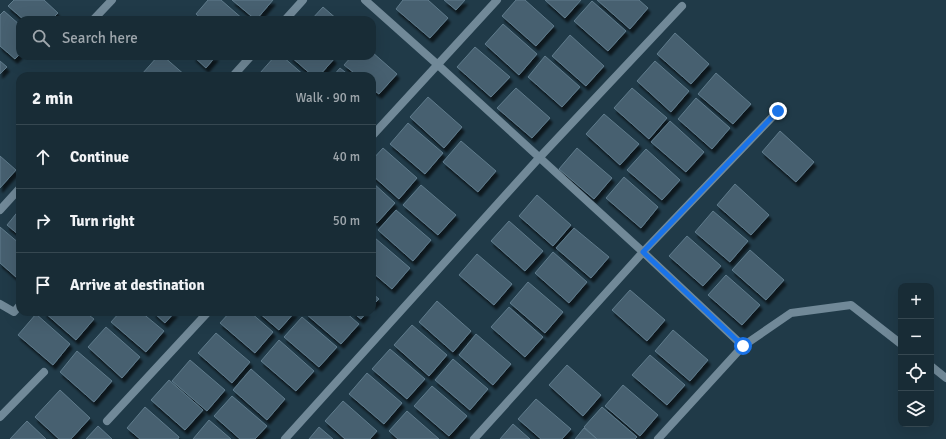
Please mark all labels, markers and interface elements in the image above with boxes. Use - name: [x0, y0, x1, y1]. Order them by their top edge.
- search box: [16, 16, 376, 60]
- icon: search: [30, 27, 52, 49]
- text: Search here: [62, 29, 138, 47]
- text: 2 min: [32, 88, 73, 109]
- text: Walk · 90 m: [296, 90, 360, 106]
- route end: [769, 102, 787, 120]
- icon: ahead: [32, 146, 54, 168]
- text: Continue: [70, 148, 129, 166]
- text: 40 m: [333, 149, 360, 165]
- icon: right: [32, 210, 54, 232]
- text: Turn right: [70, 212, 135, 230]
- text: 50 m: [333, 213, 360, 229]
- icon: arrive: [32, 274, 54, 296]
- text: Arrive at destination: [70, 276, 205, 294]
- map controls: [898, 283, 934, 427]
- button: +: [898, 283, 934, 319]
- button: −: [898, 319, 934, 355]
- route start: [734, 337, 752, 355]
- button: locate: [898, 355, 934, 391]
- button: layers: [898, 391, 934, 427]

